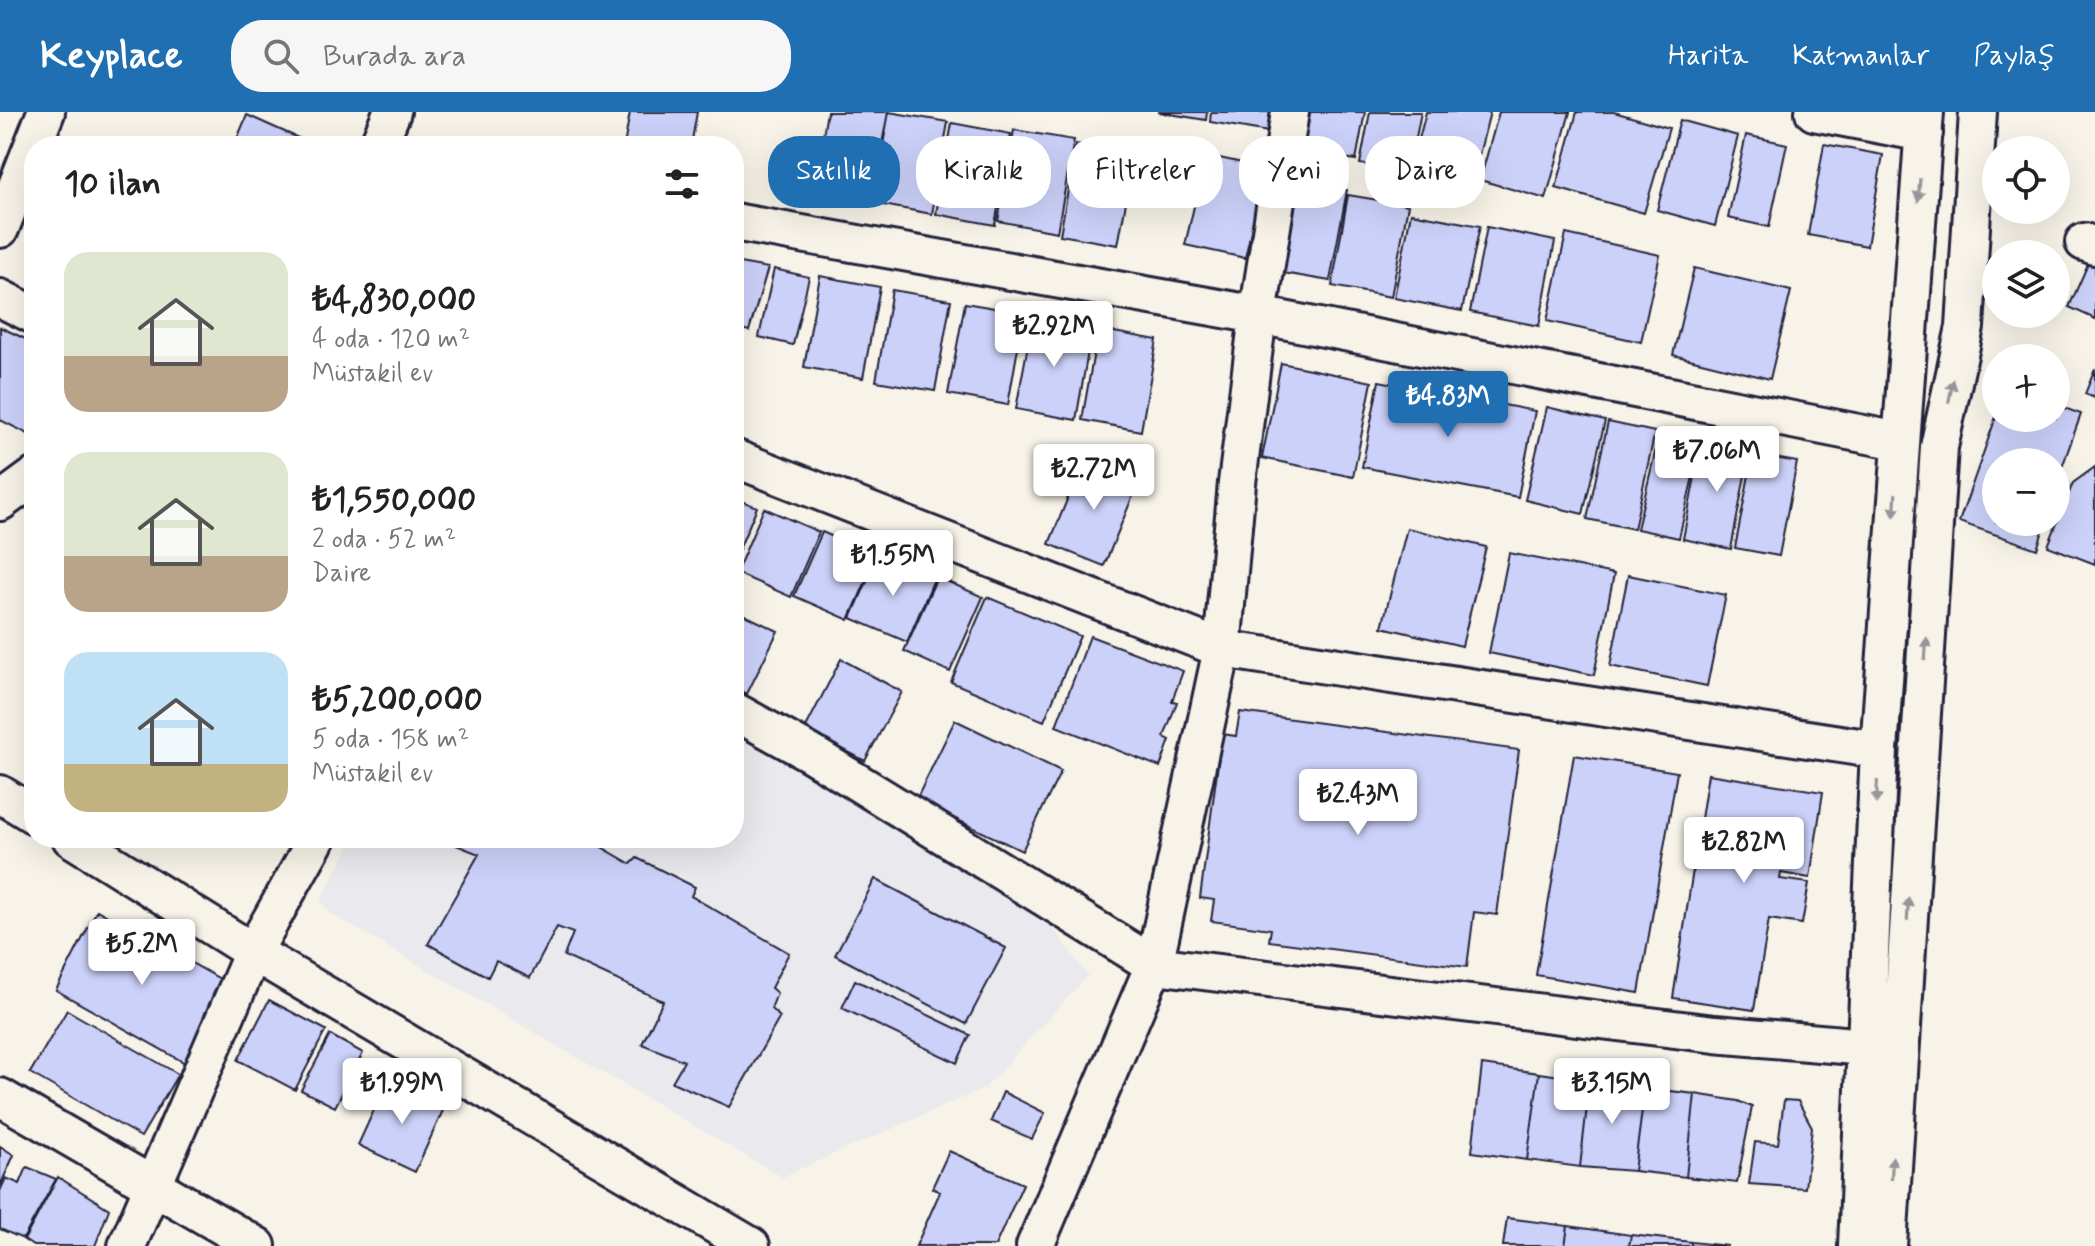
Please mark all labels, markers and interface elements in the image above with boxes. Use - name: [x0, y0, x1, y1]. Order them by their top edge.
- search box: [231, 20, 791, 92]
- text: Keyplace: [40, 32, 183, 81]
- icon: search: [259, 34, 303, 78]
- text: Burada ara: [323, 37, 466, 76]
- text: Harita: [1668, 38, 1748, 75]
- text: Katmanlar: [1792, 38, 1929, 75]
- text: Paylaş: [1973, 38, 2055, 75]
- chip: Satılık: [768, 136, 900, 208]
- chip: Kiralık: [916, 136, 1051, 208]
- chip: Filtreler: [1067, 136, 1223, 208]
- chip: Yeni: [1239, 136, 1349, 208]
- chip: Daire: [1365, 136, 1485, 208]
- map controls: [1982, 136, 2070, 536]
- button: locate: [1982, 136, 2070, 224]
- text: 10 ilan: [64, 162, 161, 207]
- icon: filters: [660, 162, 704, 206]
- one-way arrow: [1913, 178, 1926, 203]
- button: layers: [1982, 240, 2070, 328]
- text: ₺4,830,000: [312, 278, 476, 323]
- icon: home: [128, 284, 224, 380]
- pin: ₺2.92M: [989, 301, 1119, 369]
- text: ₺2.92M: [1013, 310, 1095, 344]
- text: 4 oda · 120 m²: [312, 323, 470, 357]
- button: +: [1982, 344, 2070, 432]
- text: Müstakil ev: [312, 357, 433, 391]
- pin: ₺4.83M: [1383, 371, 1513, 439]
- one-way arrow: [1946, 378, 1958, 403]
- text: ₺4.83M: [1406, 380, 1490, 414]
- pin: ₺7.06M: [1652, 426, 1782, 494]
- text: ₺7.06M: [1673, 435, 1761, 469]
- pin: ₺2.72M: [1029, 444, 1159, 512]
- button: −: [1982, 448, 2070, 536]
- text: ₺2.72M: [1051, 453, 1137, 487]
- text: ₺1,550,000: [312, 478, 476, 523]
- icon: home: [128, 484, 224, 580]
- one-way arrow: [1888, 493, 1901, 518]
- text: 2 oda · 52 m²: [312, 523, 456, 557]
- pin: ₺1.55M: [828, 530, 958, 598]
- text: ₺1.55M: [851, 539, 935, 573]
- text: Daire: [312, 557, 371, 591]
- one-way arrow: [1920, 636, 1933, 661]
- text: ₺5,200,000: [312, 678, 483, 723]
- icon: home: [128, 684, 224, 780]
- text: 5 oda · 158 m²: [312, 723, 469, 757]
- text: Müstakil ev: [312, 757, 433, 791]
- pin: ₺2.43M: [1293, 769, 1423, 837]
- text: ₺2.43M: [1317, 778, 1399, 812]
- one-way arrow: [1871, 780, 1884, 805]
- pin: ₺2.82M: [1679, 817, 1809, 885]
- text: ₺2.82M: [1702, 826, 1786, 860]
- one-way arrow: [1902, 896, 1915, 921]
- pin: ₺5.2M: [86, 919, 198, 987]
- text: ₺5.2M: [106, 928, 178, 962]
- pin: ₺1.99M: [337, 1058, 467, 1126]
- pin: ₺3.15M: [1547, 1058, 1677, 1126]
- text: ₺1.99M: [361, 1067, 443, 1101]
- text: ₺3.15M: [1572, 1067, 1652, 1101]
- one-way arrow: [1886, 1155, 1899, 1180]

